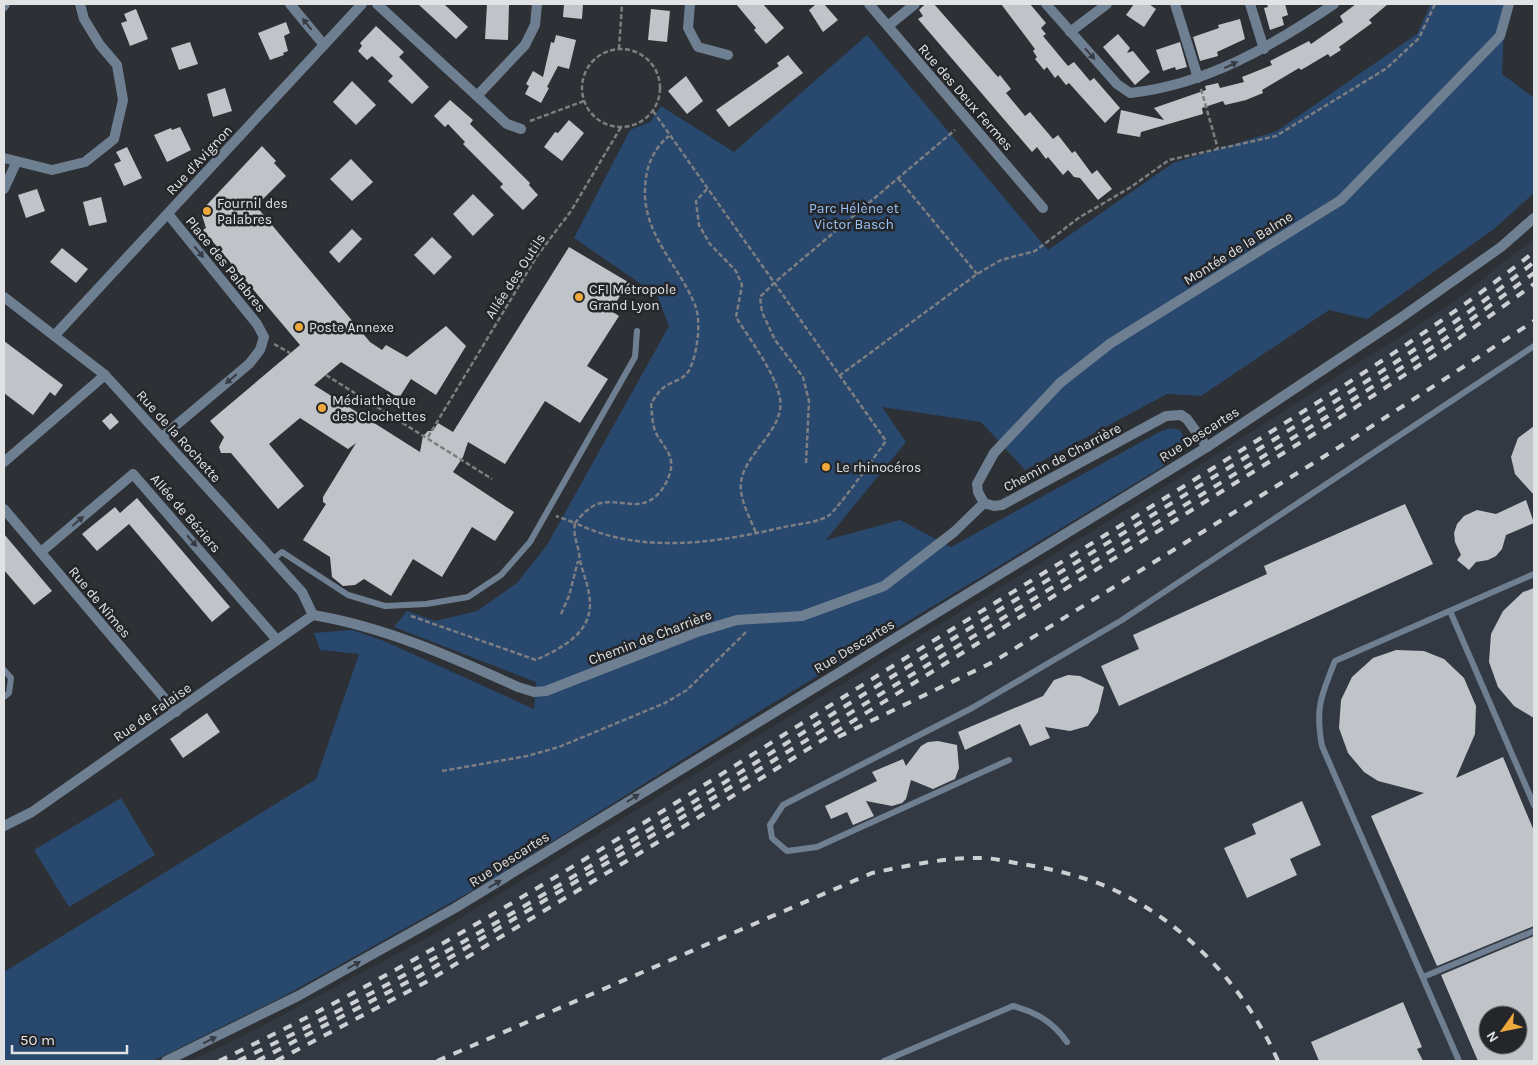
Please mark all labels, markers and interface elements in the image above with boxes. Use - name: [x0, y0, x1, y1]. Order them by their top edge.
- one-way arrow: [301, 18, 312, 31]
- street label: Rue des Deux Fermes: [915, 40, 1017, 154]
- one-way arrow: [1084, 47, 1095, 60]
- one-way arrow: [1224, 60, 1238, 68]
- street label: Rue d'Avignon: [163, 122, 236, 199]
- place label: Fournil des Palabres: [217, 195, 288, 228]
- park label: Parc Hélène et Victor Basch: [809, 200, 899, 233]
- marker: Fournil des Palabres: [201, 205, 213, 217]
- street label: Montée de la Balme: [1181, 208, 1296, 289]
- street label: Place des Palabres: [182, 213, 269, 316]
- street label: Allée des Outils: [482, 231, 549, 322]
- one-way arrow: [193, 245, 204, 258]
- place label: CFI Métropole Grand Lyon: [589, 281, 676, 314]
- marker: CFI Métropole Grand Lyon: [573, 291, 585, 303]
- place label: Poste Annexe: [309, 319, 394, 336]
- marker: Poste Annexe: [293, 321, 305, 333]
- one-way arrow: [225, 373, 237, 384]
- street label: Rue de la Rochette: [133, 387, 224, 486]
- place label: Médiathèque des Clochettes: [332, 392, 426, 425]
- marker: Médiathèque des Clochettes: [316, 402, 328, 414]
- street label: Rue Descartes: [1156, 403, 1242, 466]
- street label: Chemin de Charrière: [1001, 419, 1124, 496]
- place label: Le rhinocéros: [836, 459, 921, 476]
- marker: Le rhinocéros: [820, 461, 832, 473]
- street label: Allée de Béziers: [147, 470, 224, 556]
- one-way arrow: [71, 515, 84, 526]
- one-way arrow: [186, 535, 198, 547]
- street label: Rue de Nîmes: [65, 563, 134, 641]
- street label: Chemin de Charrière: [586, 606, 714, 669]
- street label: Rue Descartes: [811, 616, 898, 677]
- street label: Rue de Falaise: [110, 679, 195, 746]
- one-way arrow: [626, 794, 639, 803]
- street label: Rue Descartes: [466, 828, 552, 891]
- one-way arrow: [488, 879, 501, 888]
- one-way arrow: [347, 961, 361, 969]
- north arrow: [1478, 1005, 1528, 1055]
- scale bar: [12, 1022, 128, 1054]
- text: N: [1483, 1028, 1502, 1046]
- text: 50 m: [20, 1031, 55, 1049]
- one-way arrow: [203, 1036, 217, 1044]

